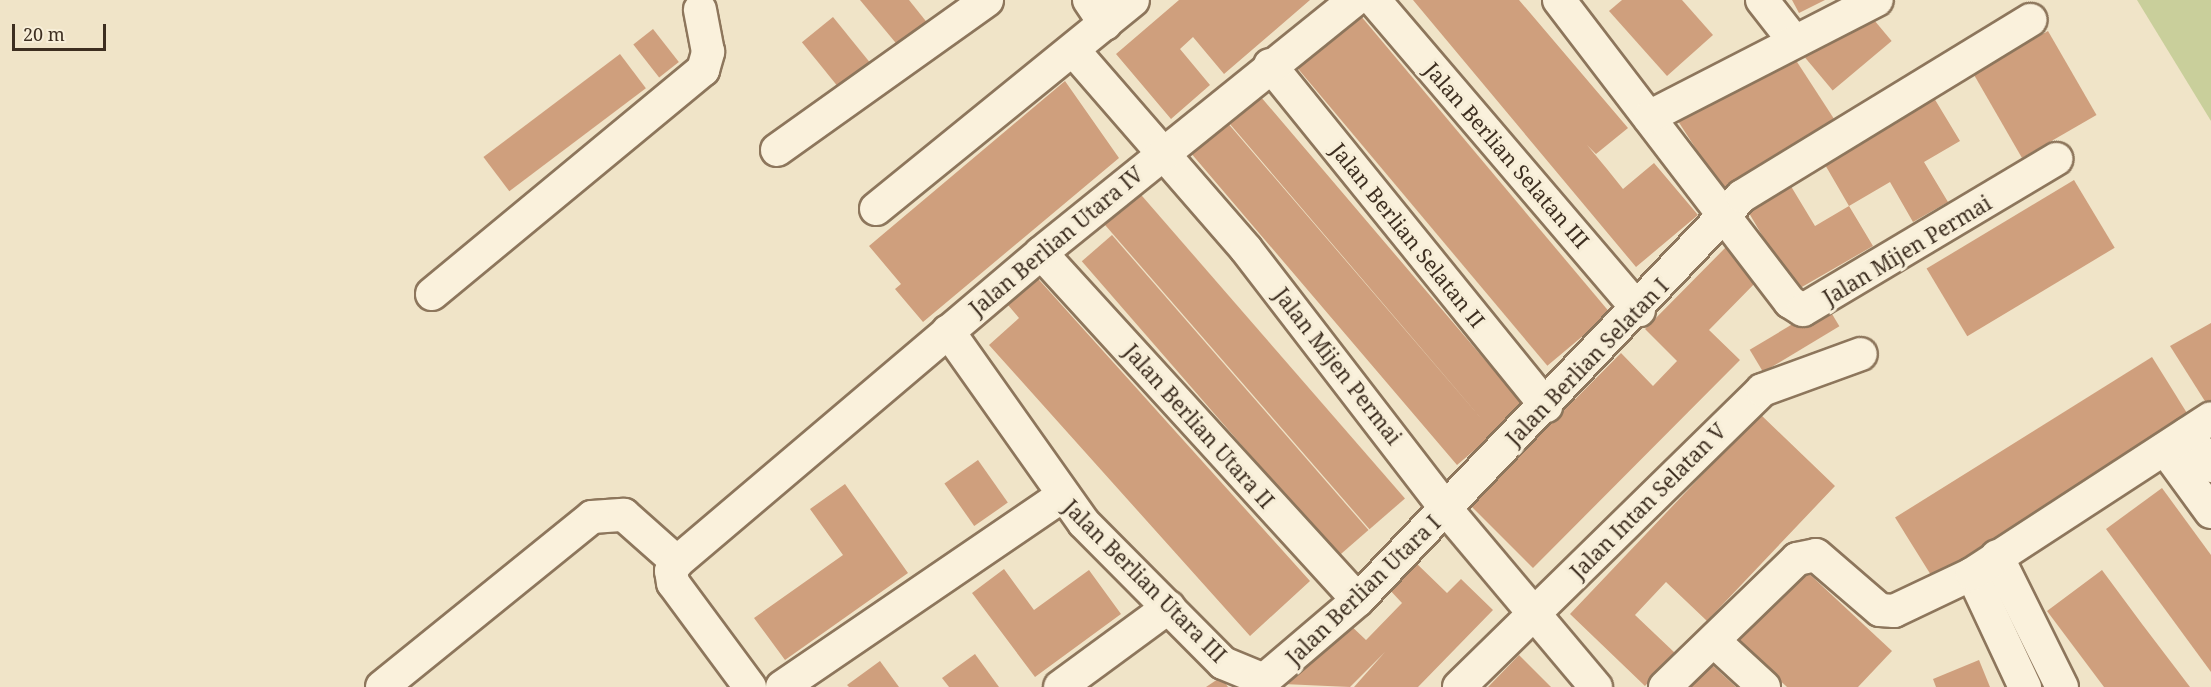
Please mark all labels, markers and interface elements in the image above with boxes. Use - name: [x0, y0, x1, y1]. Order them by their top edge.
- scale bar: [15, 12, 110, 50]
- text: 20 m: [23, 22, 65, 46]
- street label: Jalan Berlian Selatan III: [1419, 57, 1595, 253]
- street label: Jalan Berlian Selatan II: [1326, 138, 1490, 332]
- street label: Jalan Berlian Utara IV: [964, 161, 1148, 321]
- street label: Jalan Mijen Permai: [1818, 190, 1996, 310]
- street label: Jalan Berlian Selatan I: [1501, 273, 1673, 451]
- street label: Jalan Mijen Permai: [1269, 283, 1407, 449]
- street label: Jalan Berlian Utara II: [1119, 339, 1279, 513]
- street label: Jalan Intan Selatan V: [1565, 418, 1731, 584]
- street label: Jalan Berlian Utara III: [1058, 494, 1232, 668]
- street label: Jalan Berlian Utara I: [1281, 510, 1445, 670]

